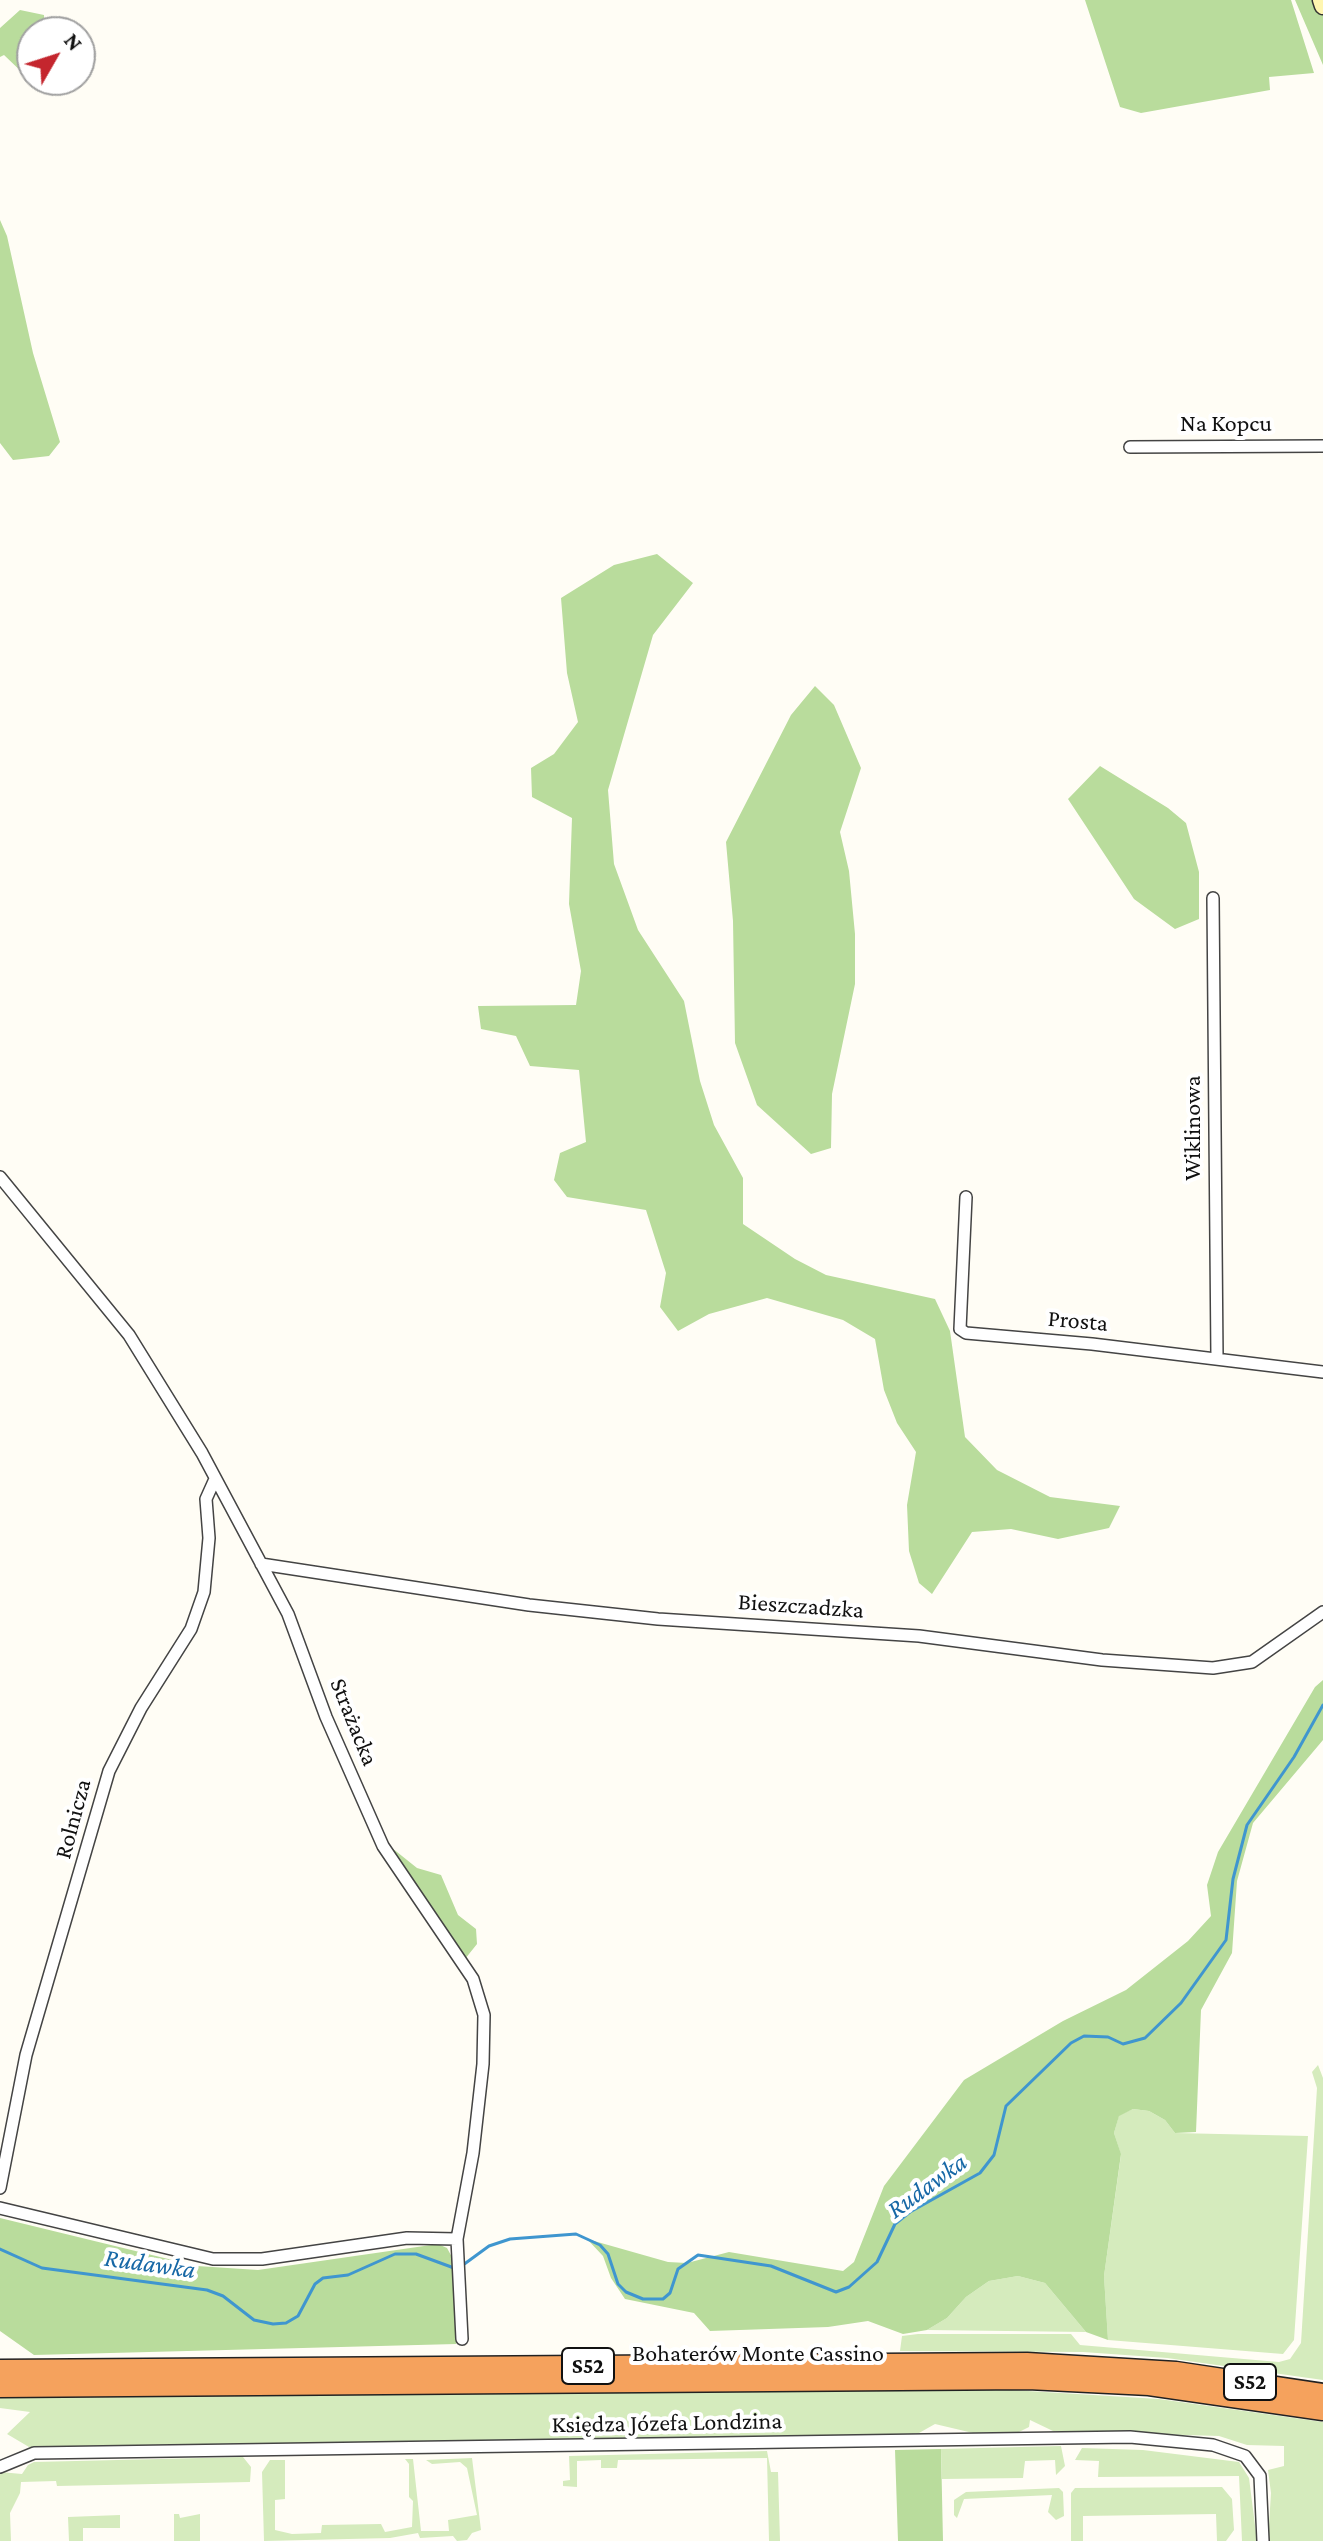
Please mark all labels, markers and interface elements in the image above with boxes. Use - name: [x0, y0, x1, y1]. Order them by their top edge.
- north arrow: [16, 16, 96, 96]
- text: N: [59, 28, 88, 56]
- street label: Na Kopcu: [1180, 410, 1272, 438]
- street label: Wiklinowa: [1179, 1075, 1207, 1181]
- street label: Prosta: [1047, 1304, 1109, 1338]
- street label: Bieszczadzka: [737, 1587, 865, 1625]
- street label: Strażacka: [323, 1674, 385, 1770]
- street label: Rolnicza: [49, 1776, 97, 1862]
- water label: Rudawka: [881, 2146, 973, 2226]
- water label: Rudawka: [102, 2242, 198, 2286]
- street label: Bohaterów Monte Cassino: [632, 2340, 884, 2368]
- road number: S52: [562, 2348, 614, 2384]
- road number: S52: [1224, 2364, 1276, 2400]
- street label: Księdza Józefa Londzina: [551, 2407, 783, 2439]

